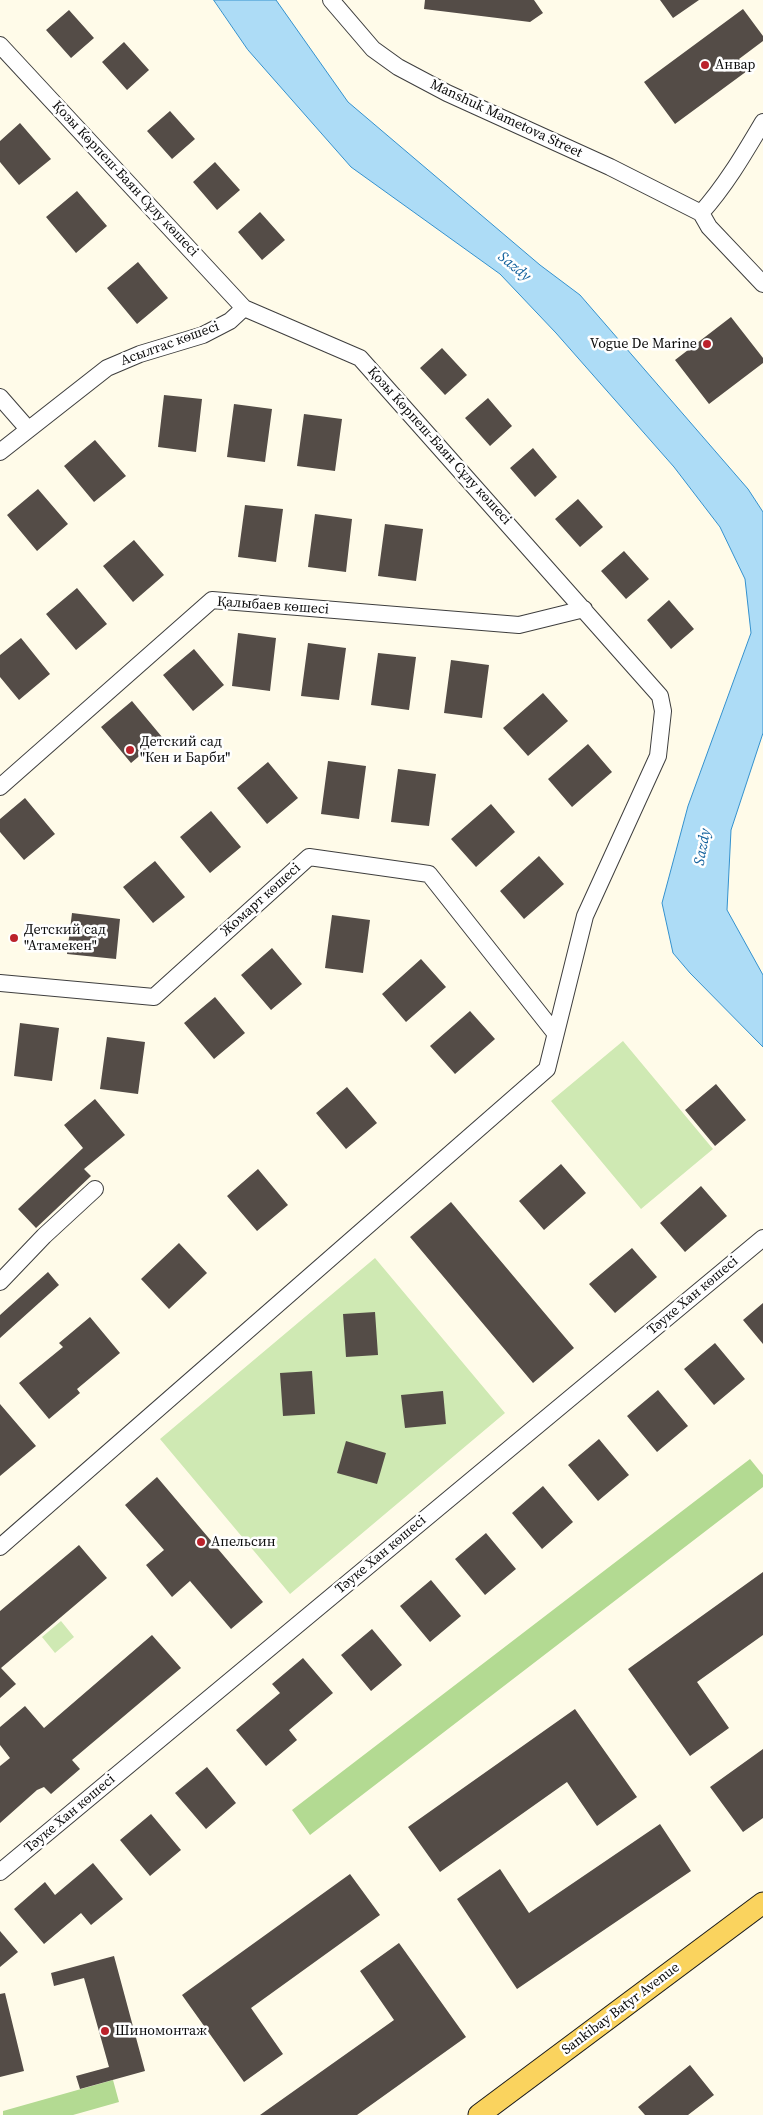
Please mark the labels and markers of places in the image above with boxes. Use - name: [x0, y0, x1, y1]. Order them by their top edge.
- place label: Анвар: [715, 57, 755, 73]
- marker: Анвар: [699, 59, 711, 71]
- place label: Vogue De Marine: [590, 336, 697, 352]
- marker: Vogue De Marine: [701, 338, 713, 350]
- place label: Детский сад "Кен и Барби": [140, 734, 230, 766]
- marker: Детский сад "Кен и Барби": [124, 744, 136, 756]
- place label: Детский сад "Атамекен": [24, 922, 106, 954]
- marker: Детский сад "Атамекен": [8, 932, 20, 944]
- place label: Апельсин: [211, 1534, 276, 1550]
- marker: Апельсин: [195, 1536, 207, 1548]
- place label: Шиномонтаж: [115, 2023, 207, 2039]
- marker: Шиномонтаж: [99, 2025, 111, 2037]

